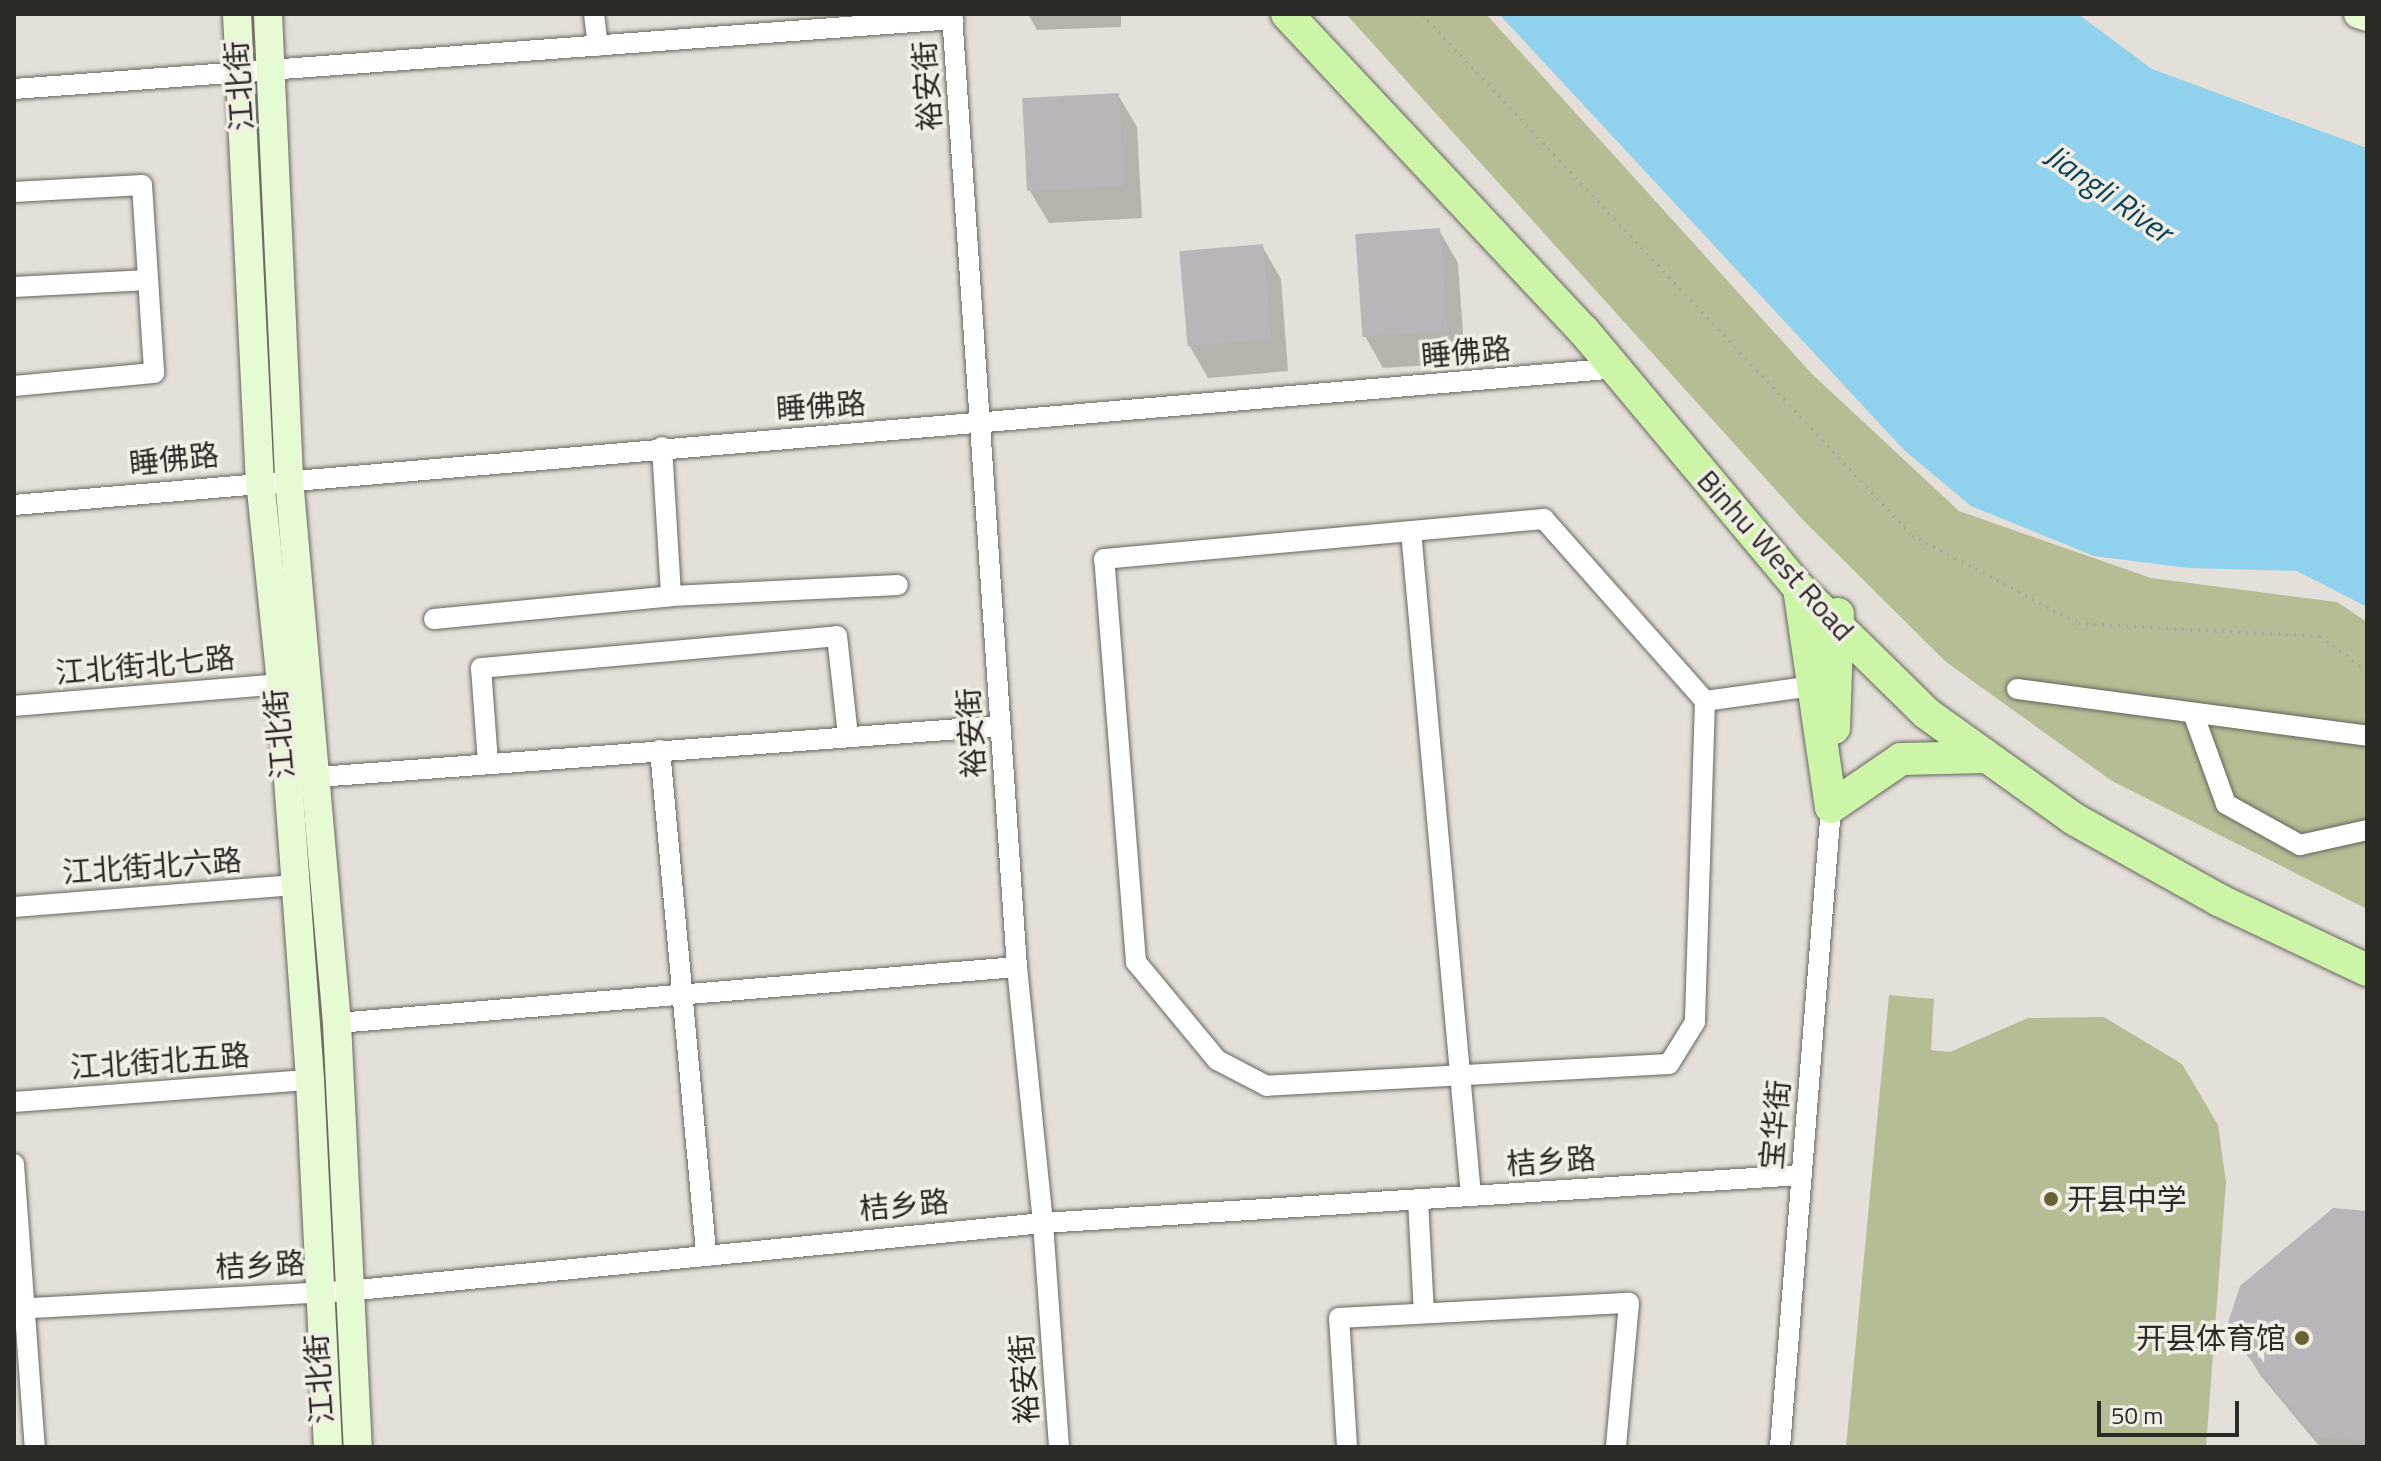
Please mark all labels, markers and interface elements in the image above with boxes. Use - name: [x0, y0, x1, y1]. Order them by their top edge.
- street label: 江北街: [218, 40, 260, 132]
- street label: 裕安街: [906, 40, 948, 132]
- water label: Jiangli River: [2038, 135, 2180, 251]
- street label: 睡佛路: [1420, 330, 1512, 374]
- street label: 睡佛路: [775, 385, 867, 427]
- street label: 睡佛路: [127, 436, 221, 482]
- street label: Binhu West Road: [1690, 462, 1862, 648]
- street label: 江北街北七路: [54, 639, 236, 691]
- street label: 裕安街: [950, 687, 992, 779]
- street label: 江北街: [257, 688, 301, 780]
- street label: 江北街北六路: [61, 842, 243, 890]
- street label: 江北街北五路: [69, 1037, 251, 1085]
- street label: 宝华街: [1753, 1079, 1797, 1171]
- street label: 桔乡路: [1505, 1140, 1597, 1182]
- place label: 开县中学: [2067, 1181, 2187, 1217]
- street label: 桔乡路: [858, 1183, 950, 1227]
- marker: 开县中学: [2042, 1190, 2060, 1208]
- street label: 桔乡路: [214, 1245, 306, 1285]
- place label: 开县体育馆: [2136, 1320, 2286, 1356]
- marker: 开县体育馆: [2293, 1329, 2311, 1347]
- street label: 江北街: [298, 1333, 340, 1425]
- street label: 裕安街: [1003, 1333, 1045, 1425]
- scale bar: [2101, 1385, 2243, 1435]
- text: 50 m: [2111, 1397, 2163, 1433]

